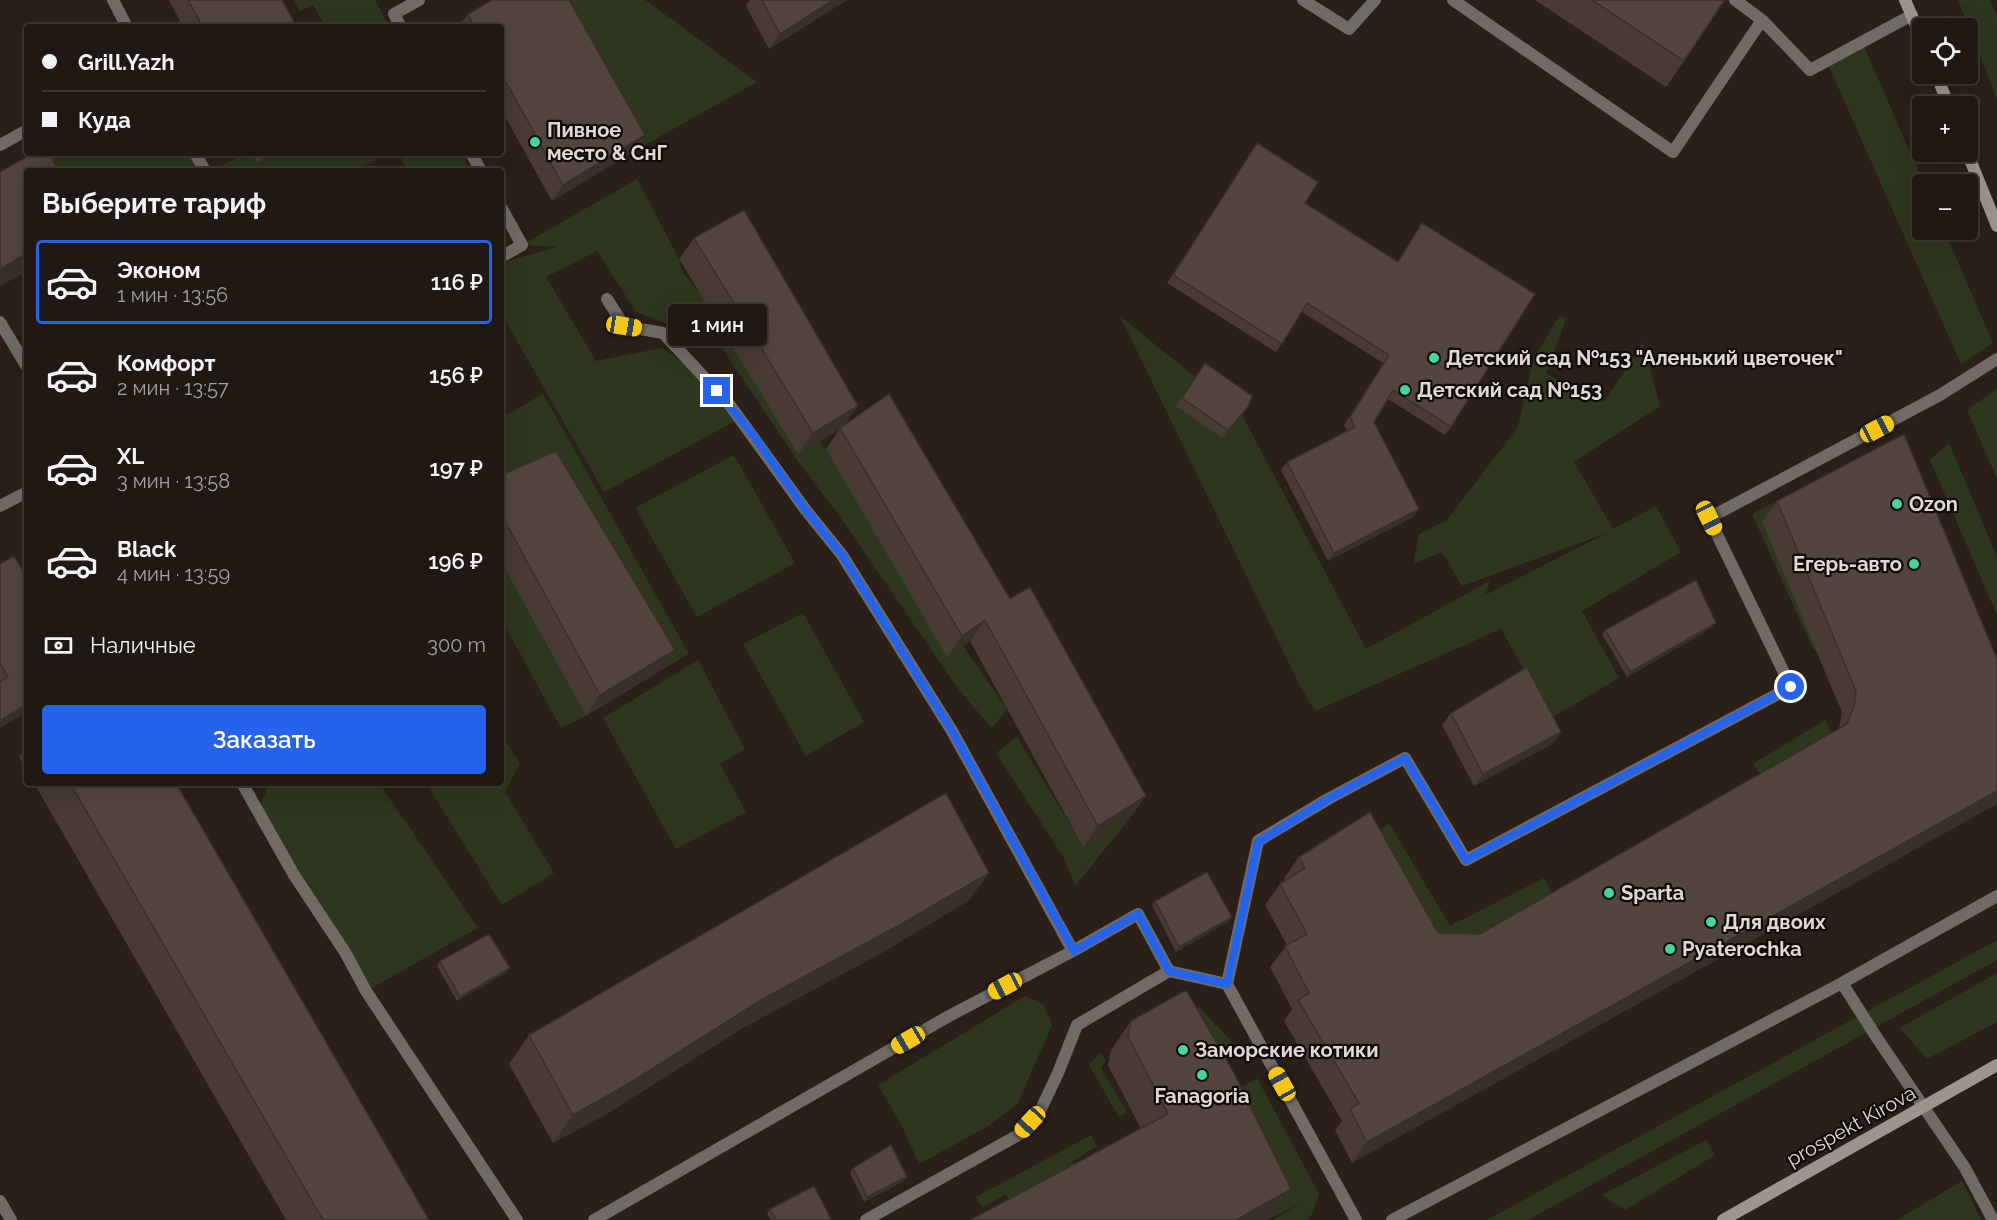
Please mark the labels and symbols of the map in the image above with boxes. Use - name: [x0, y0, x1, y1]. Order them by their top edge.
- place label: Пивное место & СнГ: [547, 118, 668, 165]
- marker: Пивное место & СнГ: [528, 135, 542, 149]
- callout: 1 мин: [668, 304, 766, 346]
- car: [605, 314, 643, 338]
- place label: Детский сад №153 "Аленький цветочек": [1446, 346, 1843, 370]
- marker: Детский сад №153 "Аленький цветочек": [1427, 351, 1441, 365]
- route end: [703, 377, 730, 404]
- place label: Детский сад №153: [1417, 378, 1602, 402]
- marker: Детский сад №153: [1398, 383, 1412, 397]
- car: [1857, 413, 1897, 445]
- place label: Ozon: [1909, 492, 1958, 516]
- marker: Ozon: [1890, 497, 1904, 511]
- car: [1693, 498, 1725, 538]
- place label: Егерь-авто: [1793, 552, 1902, 576]
- marker: Егерь-авто: [1907, 557, 1921, 571]
- route start: [1777, 673, 1804, 700]
- place label: Sparta: [1621, 881, 1684, 905]
- marker: Sparta: [1602, 886, 1616, 900]
- place label: Для двоих: [1723, 910, 1826, 934]
- marker: Для двоих: [1704, 915, 1718, 929]
- place label: Pyaterochka: [1682, 937, 1802, 961]
- marker: Pyaterochka: [1663, 942, 1677, 956]
- car: [985, 970, 1025, 1002]
- car: [888, 1023, 928, 1057]
- place label: Заморские котики: [1195, 1038, 1379, 1062]
- marker: Заморские котики: [1176, 1043, 1190, 1057]
- car: [1265, 1064, 1299, 1104]
- marker: Fanagoria: [1195, 1068, 1209, 1082]
- street label: prospekt Kirova: [1782, 1081, 1920, 1171]
- place label: Fanagoria: [1155, 1084, 1249, 1108]
- car: [1011, 1103, 1049, 1141]

